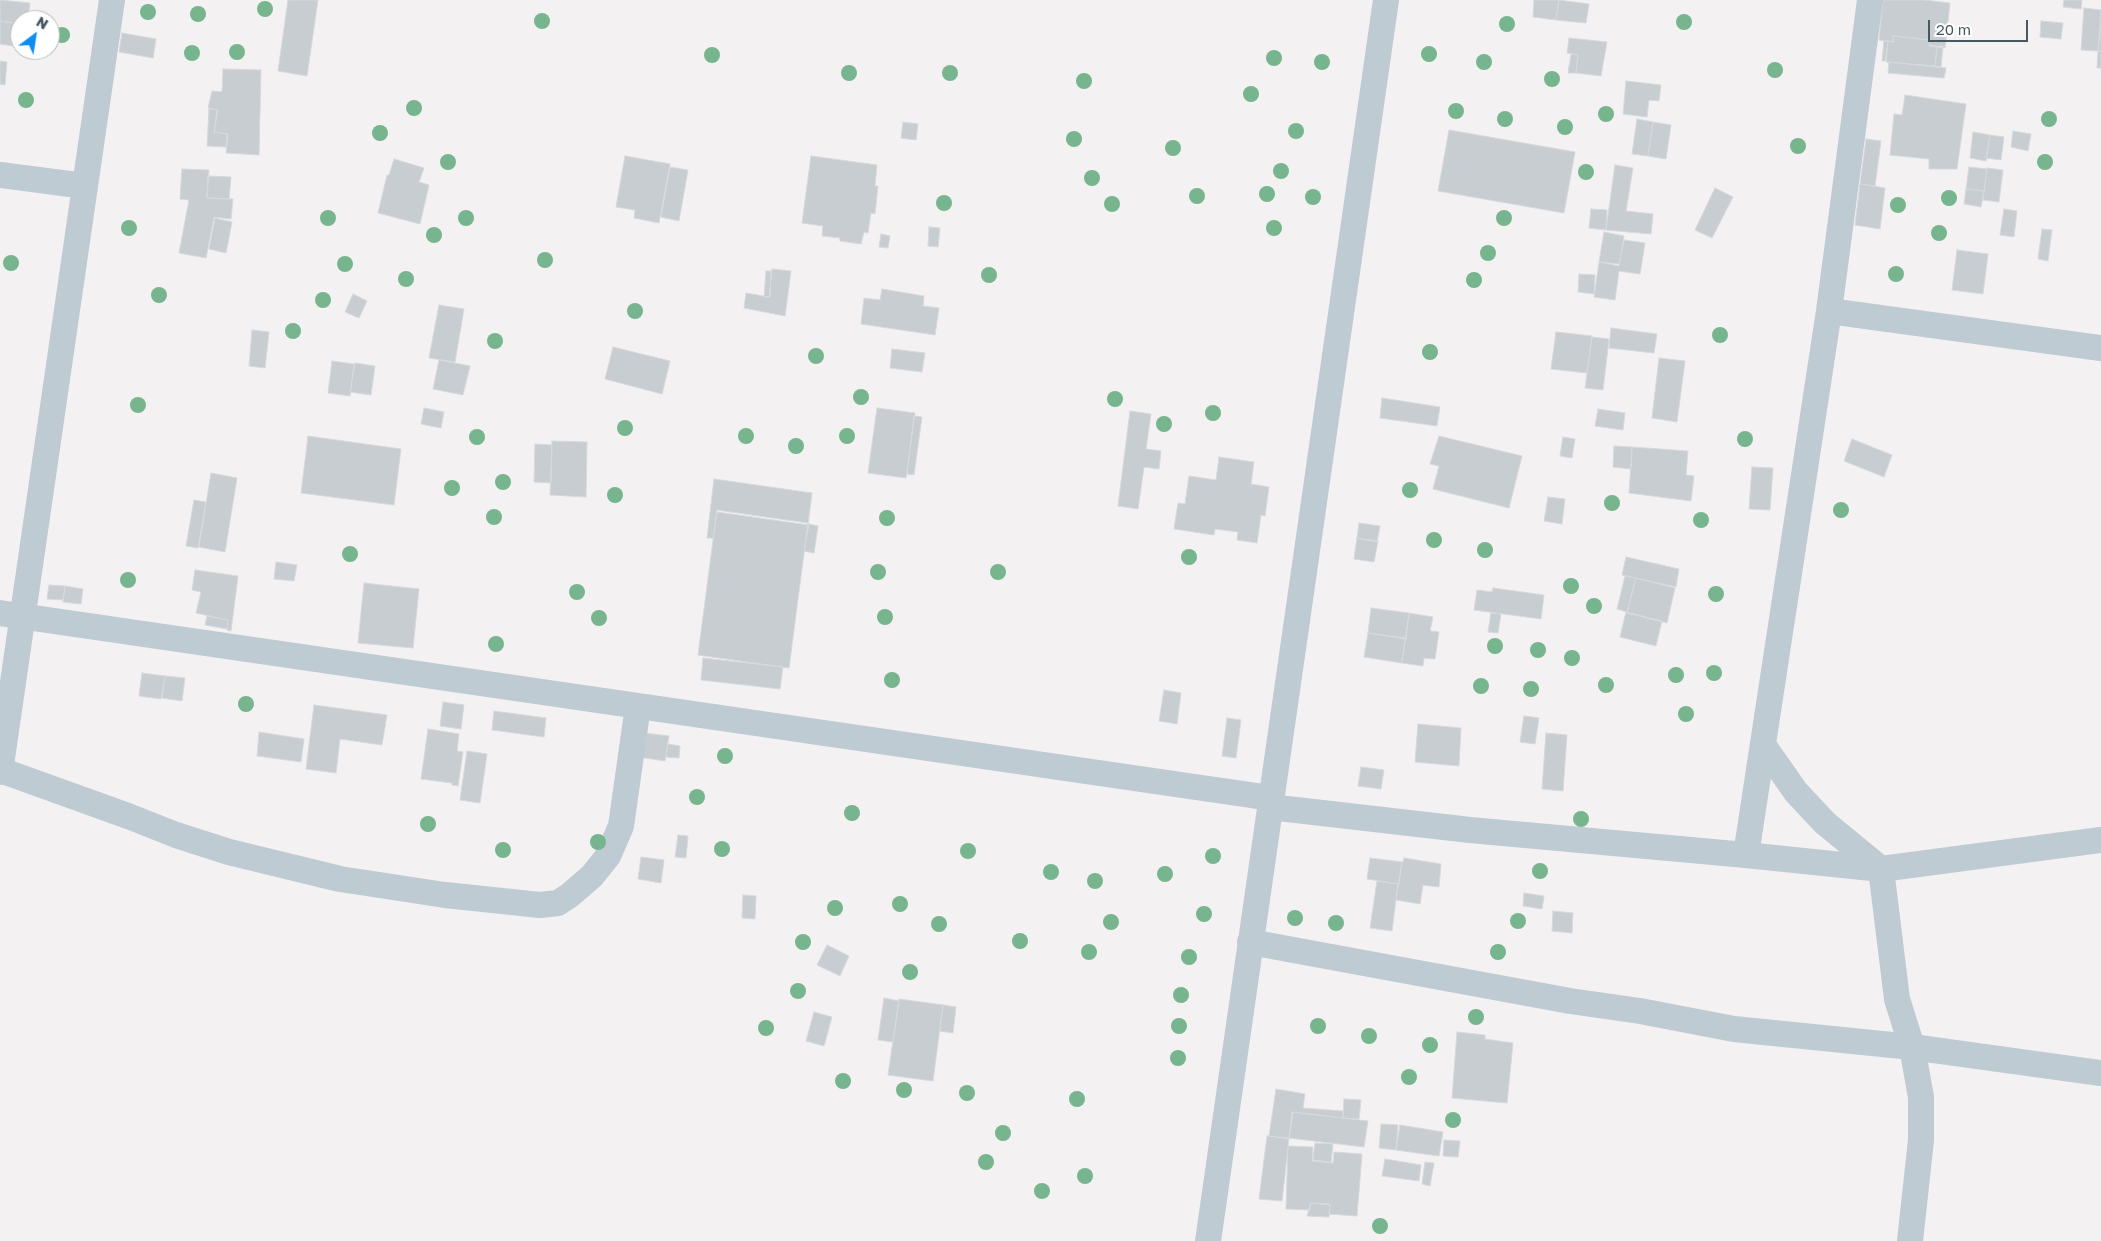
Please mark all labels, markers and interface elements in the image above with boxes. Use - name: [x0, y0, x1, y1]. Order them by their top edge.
- north arrow: [10, 10, 60, 60]
- scale bar: [1931, 10, 2031, 42]
- text: N: [34, 13, 51, 33]
- text: 20 m: [1936, 20, 1971, 38]

